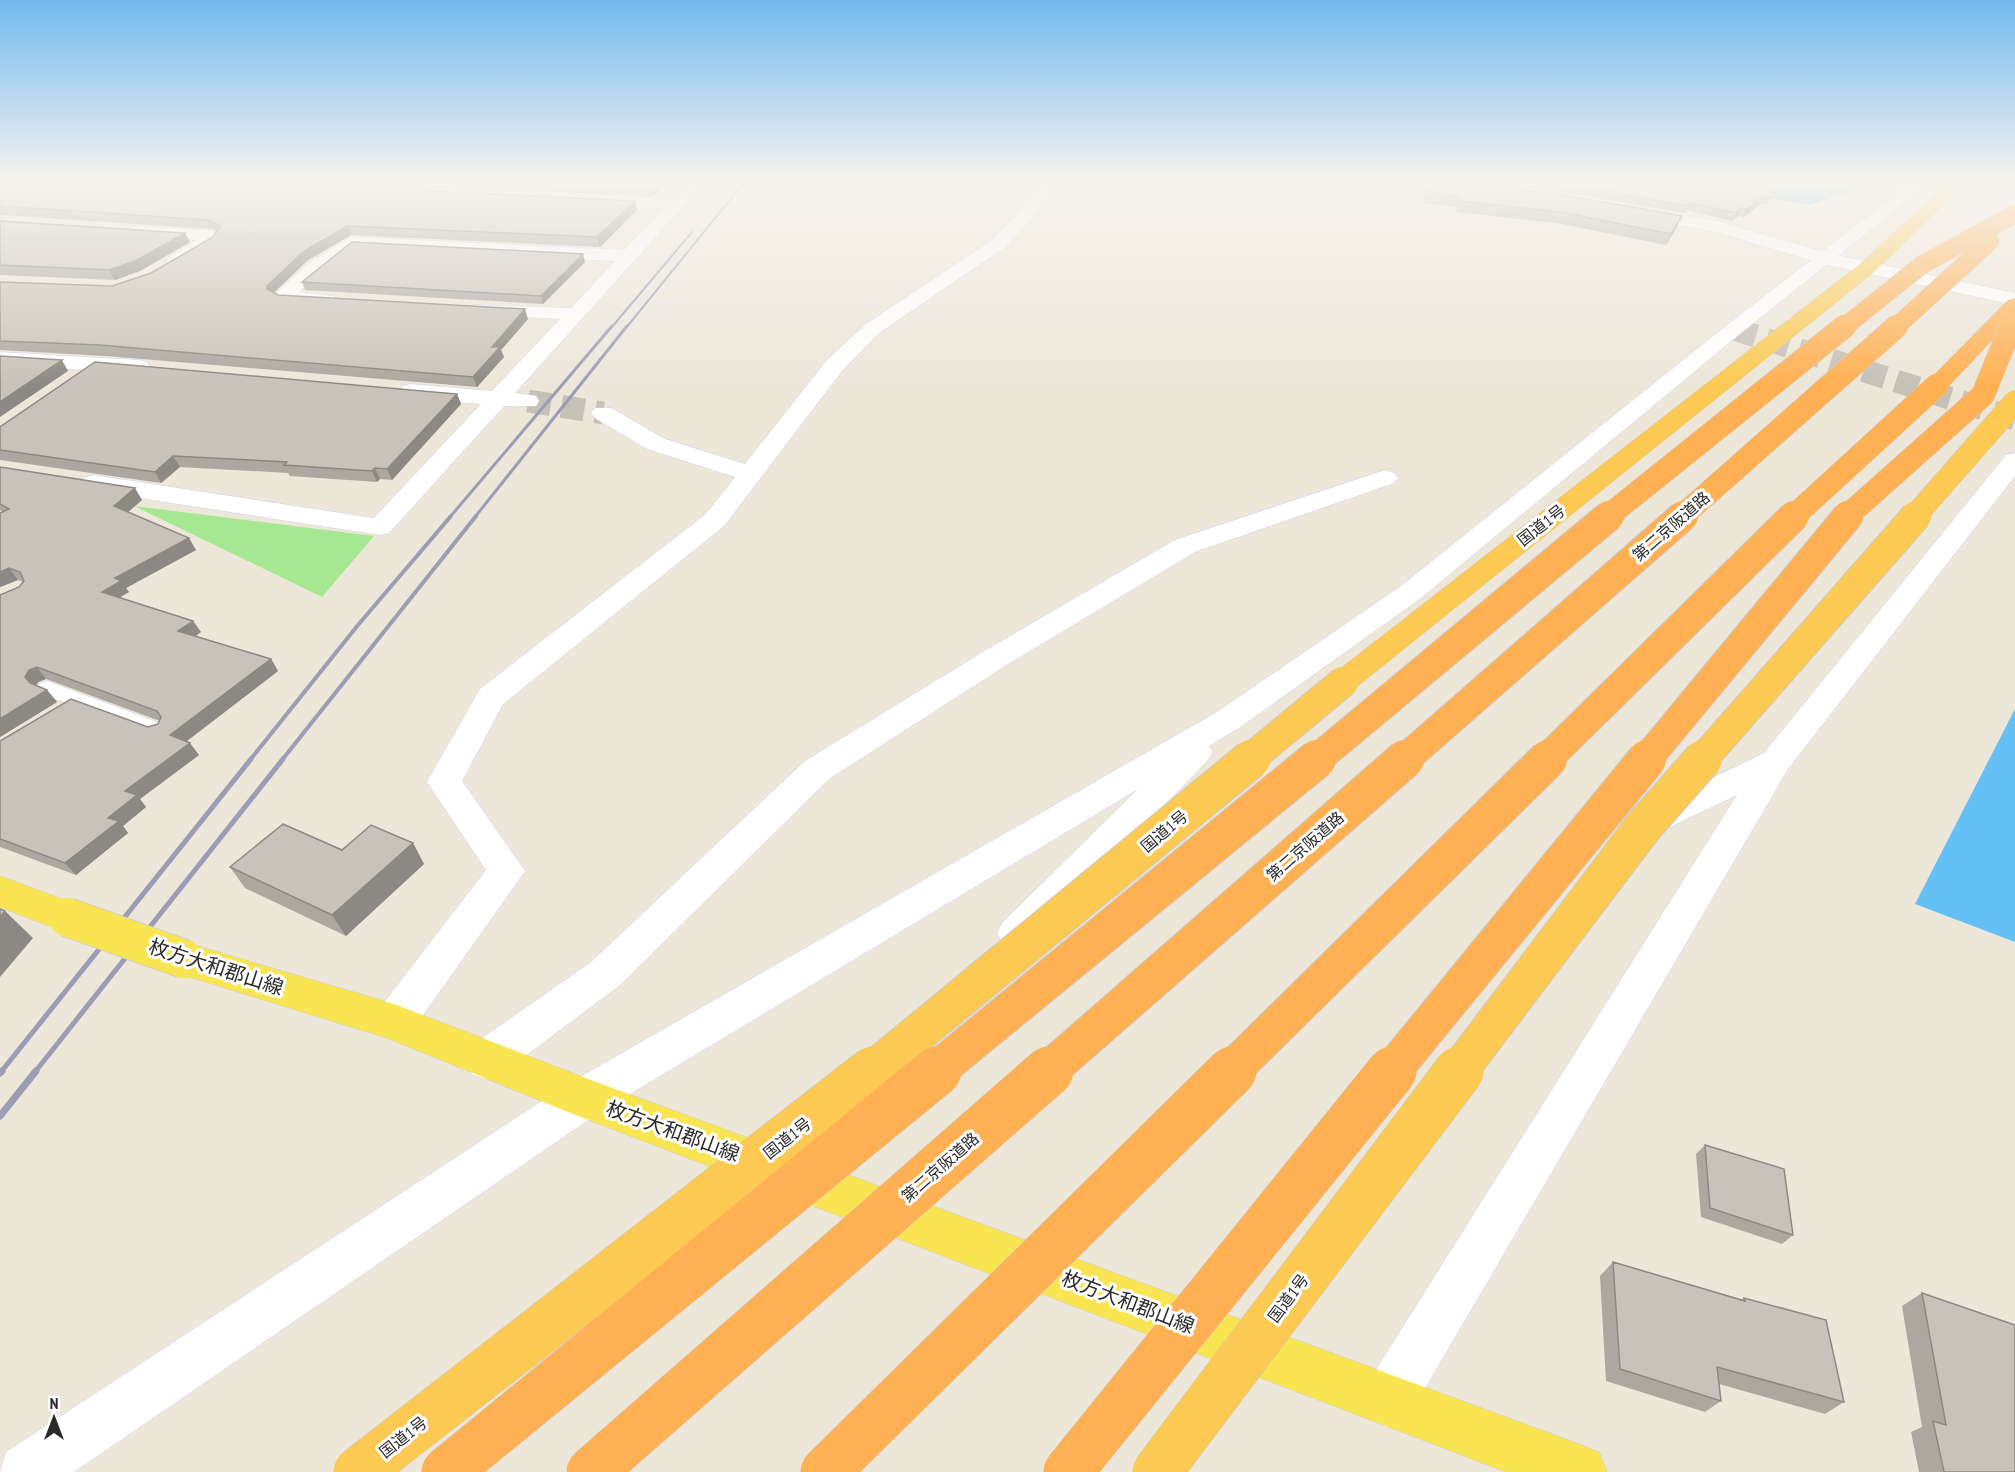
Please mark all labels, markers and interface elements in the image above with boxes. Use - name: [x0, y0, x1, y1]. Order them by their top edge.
- street label: 第二京阪道路: [1628, 487, 1714, 565]
- street label: 国道1号: [1513, 500, 1569, 550]
- street label: 国道1号: [1136, 806, 1192, 856]
- street label: 第二京阪道路: [1262, 807, 1348, 885]
- street label: 枚方大和郡山線: [145, 933, 287, 1001]
- street label: 枚方大和郡山線: [603, 1095, 743, 1167]
- street label: 国道1号: [759, 1113, 815, 1163]
- street label: 第二京阪道路: [897, 1128, 983, 1206]
- street label: 枚方大和郡山線: [1058, 1265, 1198, 1339]
- street label: 国道1号: [1263, 1270, 1313, 1326]
- north arrow: [24, 1388, 84, 1448]
- text: N: [50, 1393, 58, 1413]
- street label: 国道1号: [375, 1412, 431, 1462]

